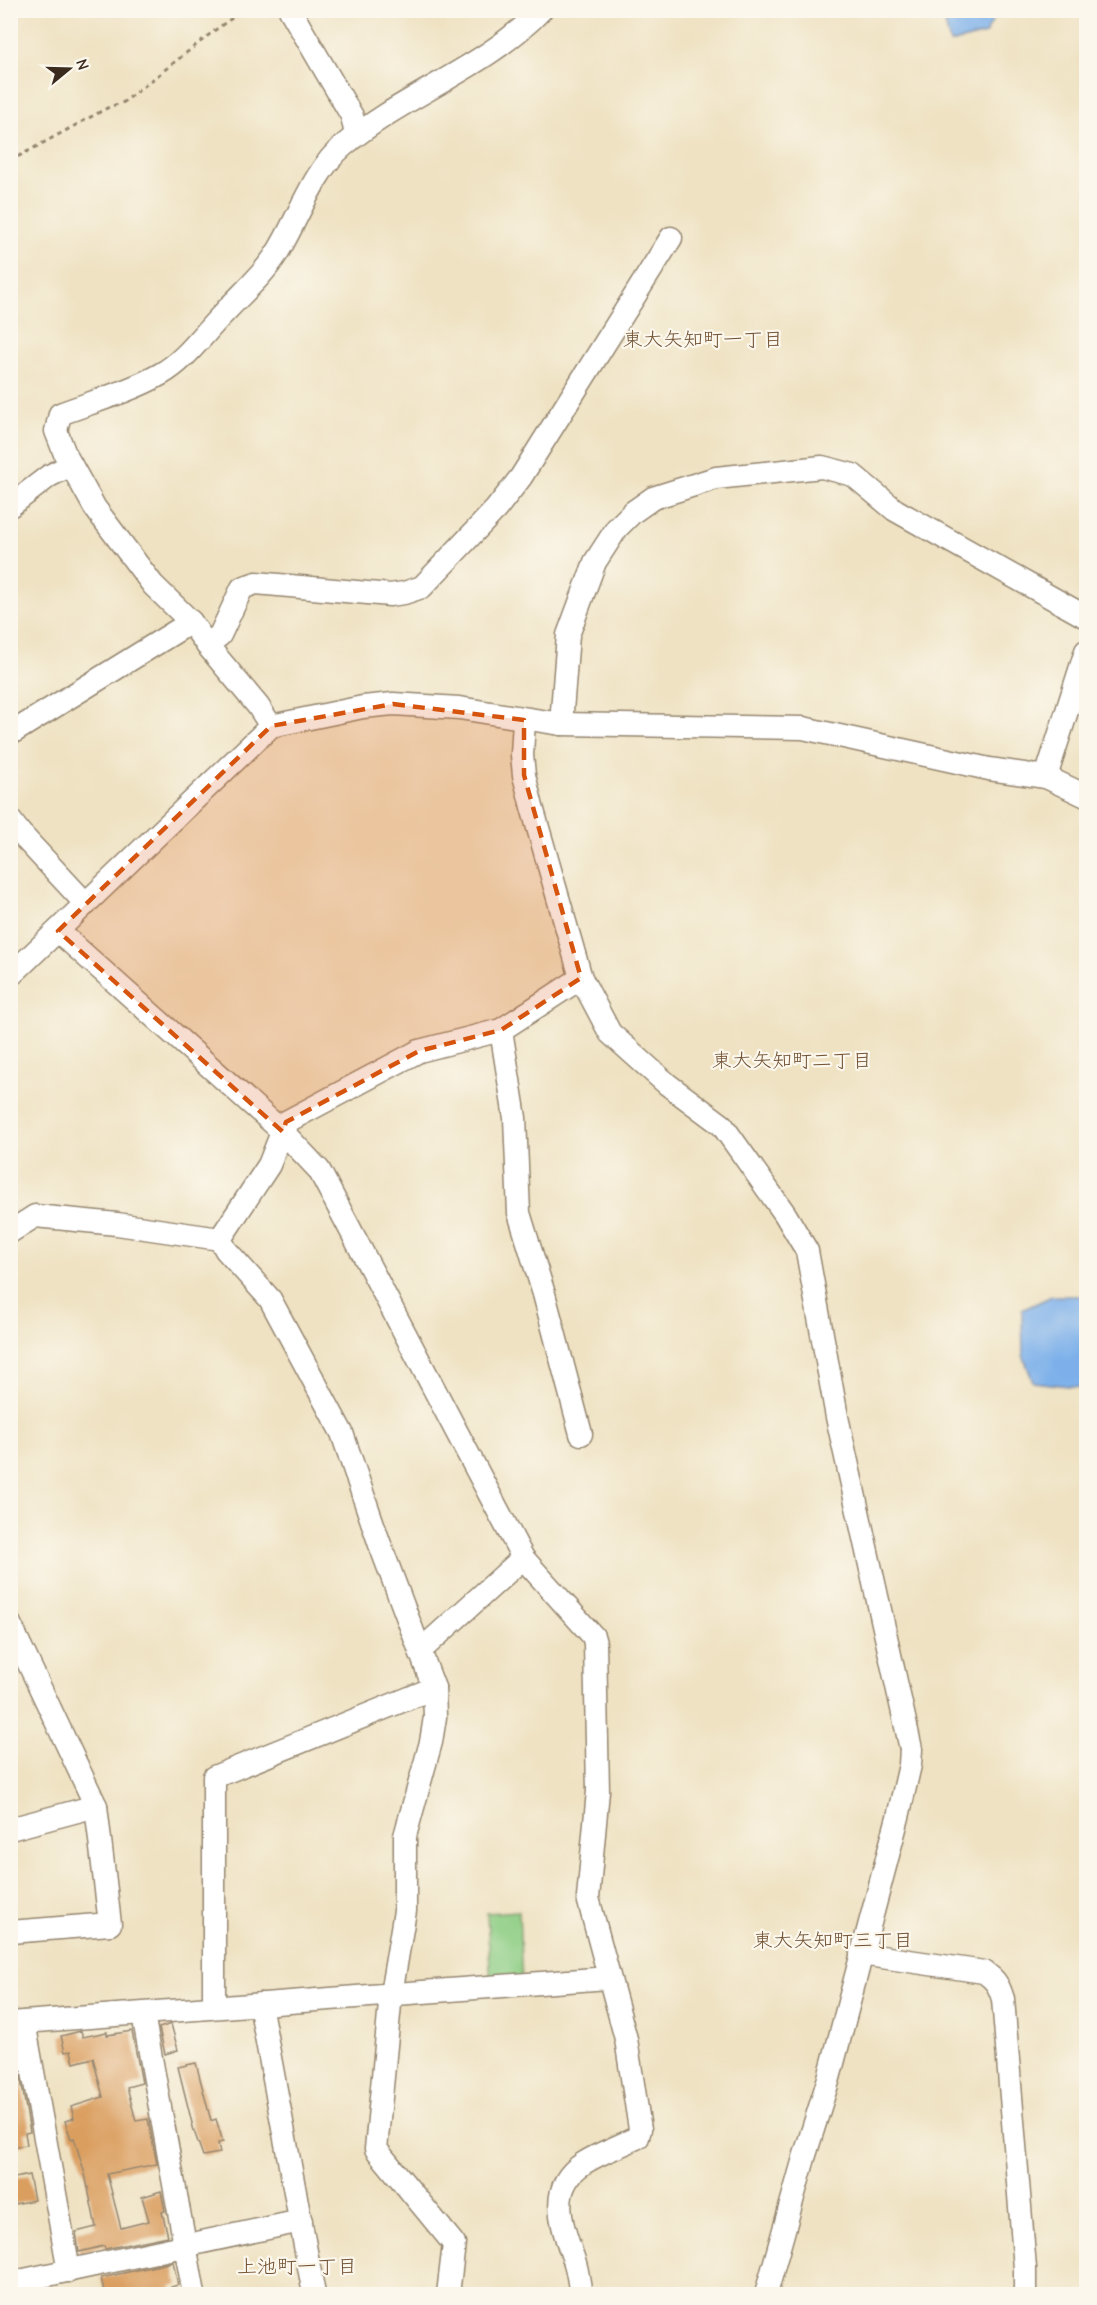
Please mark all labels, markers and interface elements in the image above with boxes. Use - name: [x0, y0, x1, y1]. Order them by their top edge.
- north arrow: [39, 39, 99, 99]
- text: N: [72, 57, 92, 72]
- district label: 東大矢知町一丁目: [623, 328, 783, 351]
- district label: 東大矢知町二丁目: [712, 1049, 872, 1072]
- district label: 東大矢知町三丁目: [753, 1929, 913, 1952]
- district label: 上池町一丁目: [237, 2255, 357, 2278]

